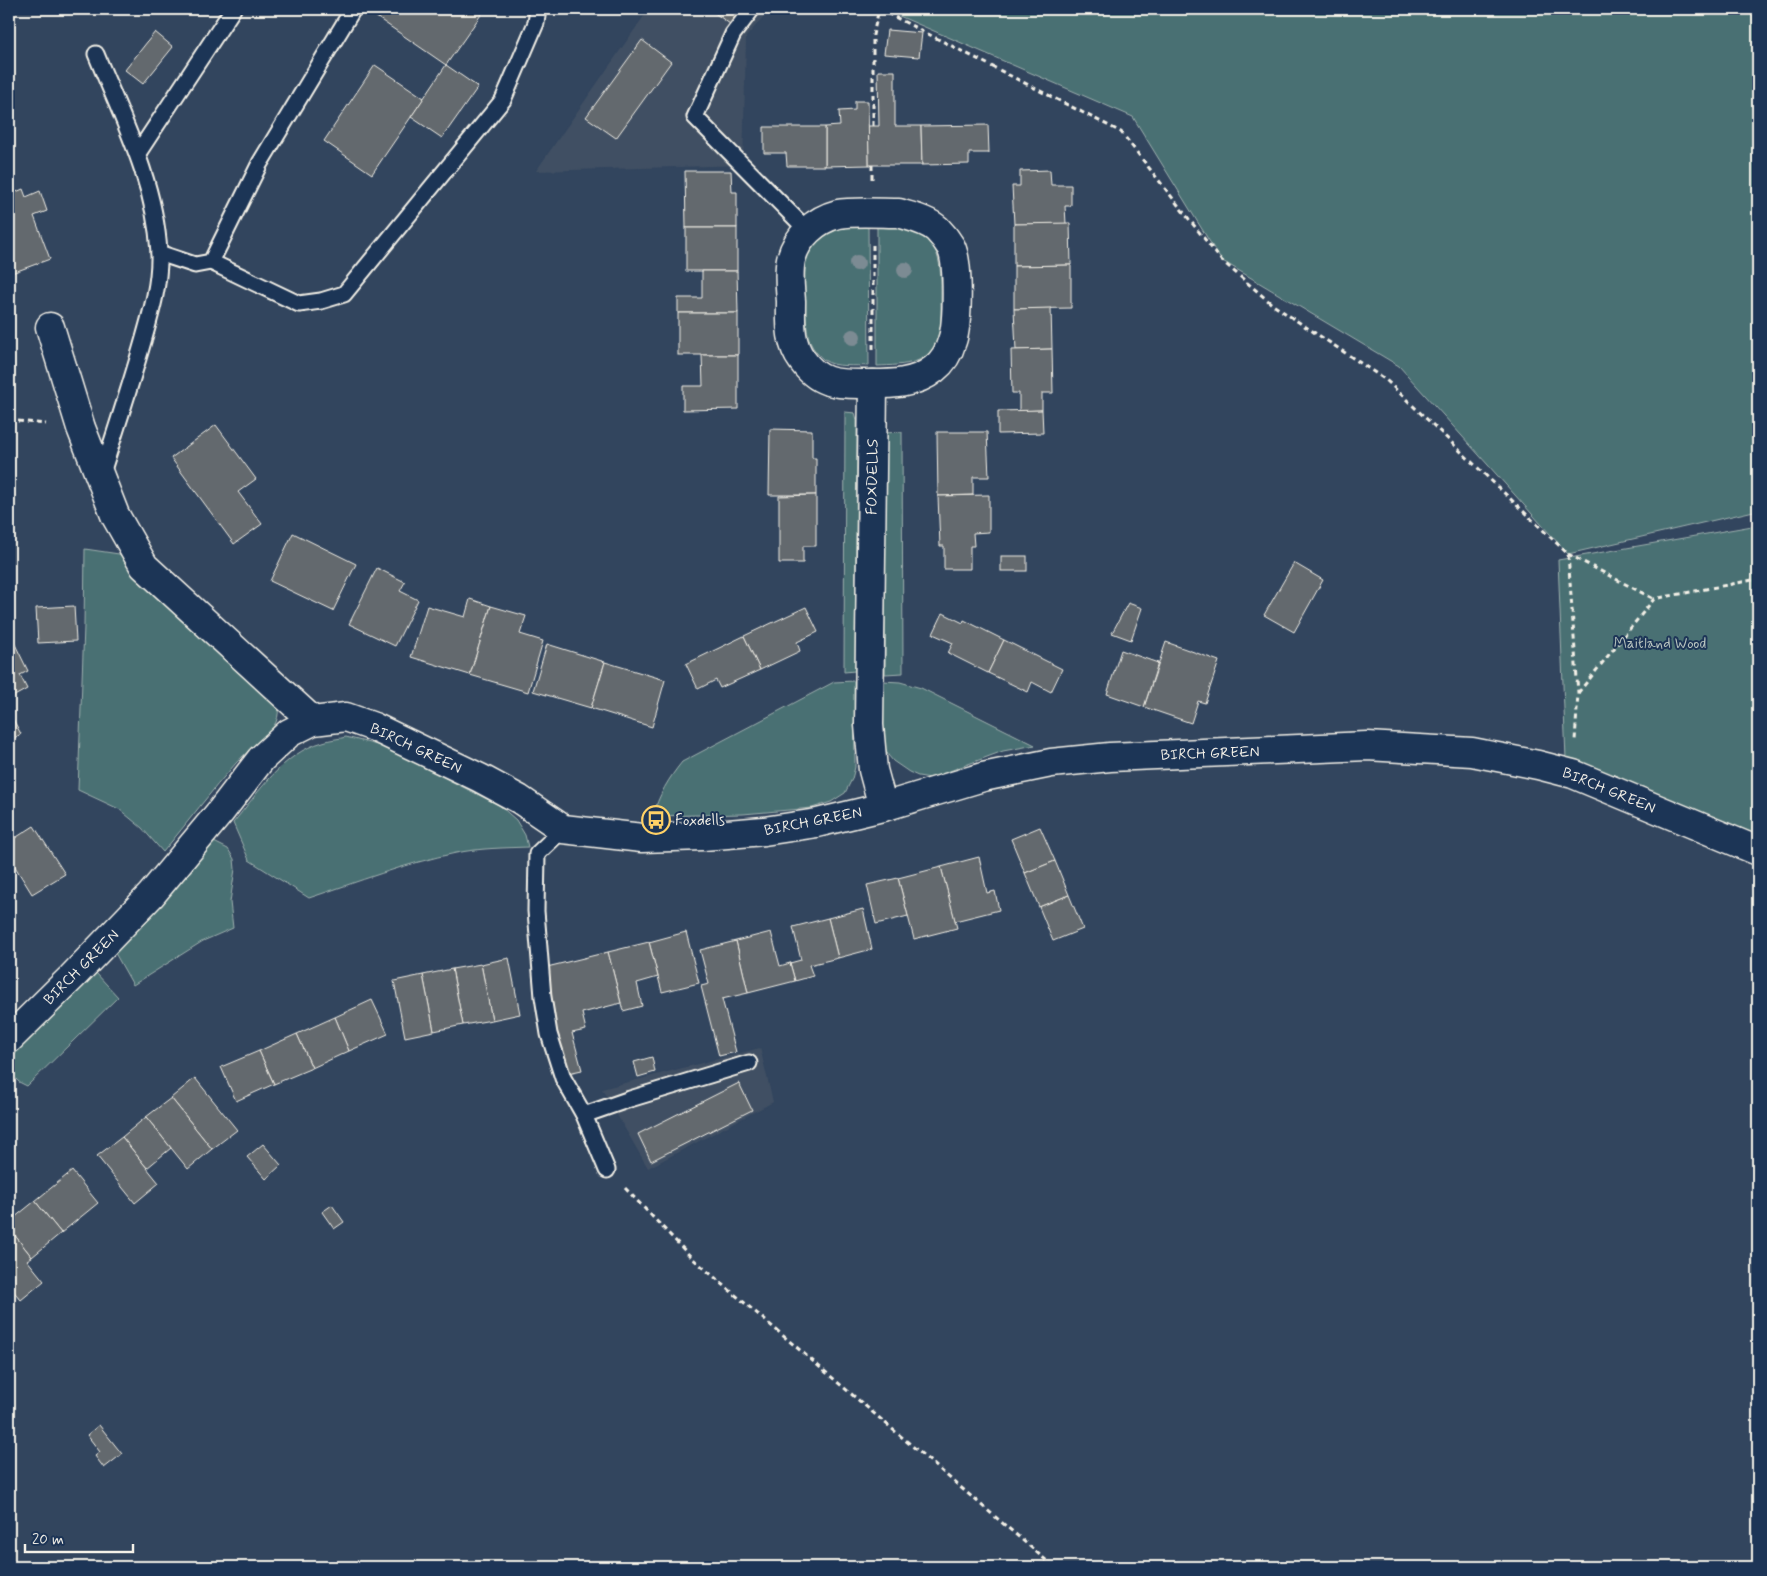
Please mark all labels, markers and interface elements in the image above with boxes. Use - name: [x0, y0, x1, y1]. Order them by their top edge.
- street label: FOXDELLS: [862, 438, 884, 515]
- park label: Maitland Wood: [1614, 634, 1706, 654]
- street label: BIRCH GREEN: [366, 719, 465, 779]
- street label: BIRCH GREEN: [1160, 742, 1260, 766]
- street label: BIRCH GREEN: [1559, 763, 1658, 819]
- street label: BIRCH GREEN: [763, 803, 864, 841]
- bus stop icon: Foxdells: [641, 805, 671, 835]
- place label: Foxdells: [675, 811, 725, 831]
- street label: BIRCH GREEN: [40, 926, 124, 1010]
- scale bar: [25, 1521, 132, 1553]
- text: 20 m: [32, 1530, 64, 1550]

